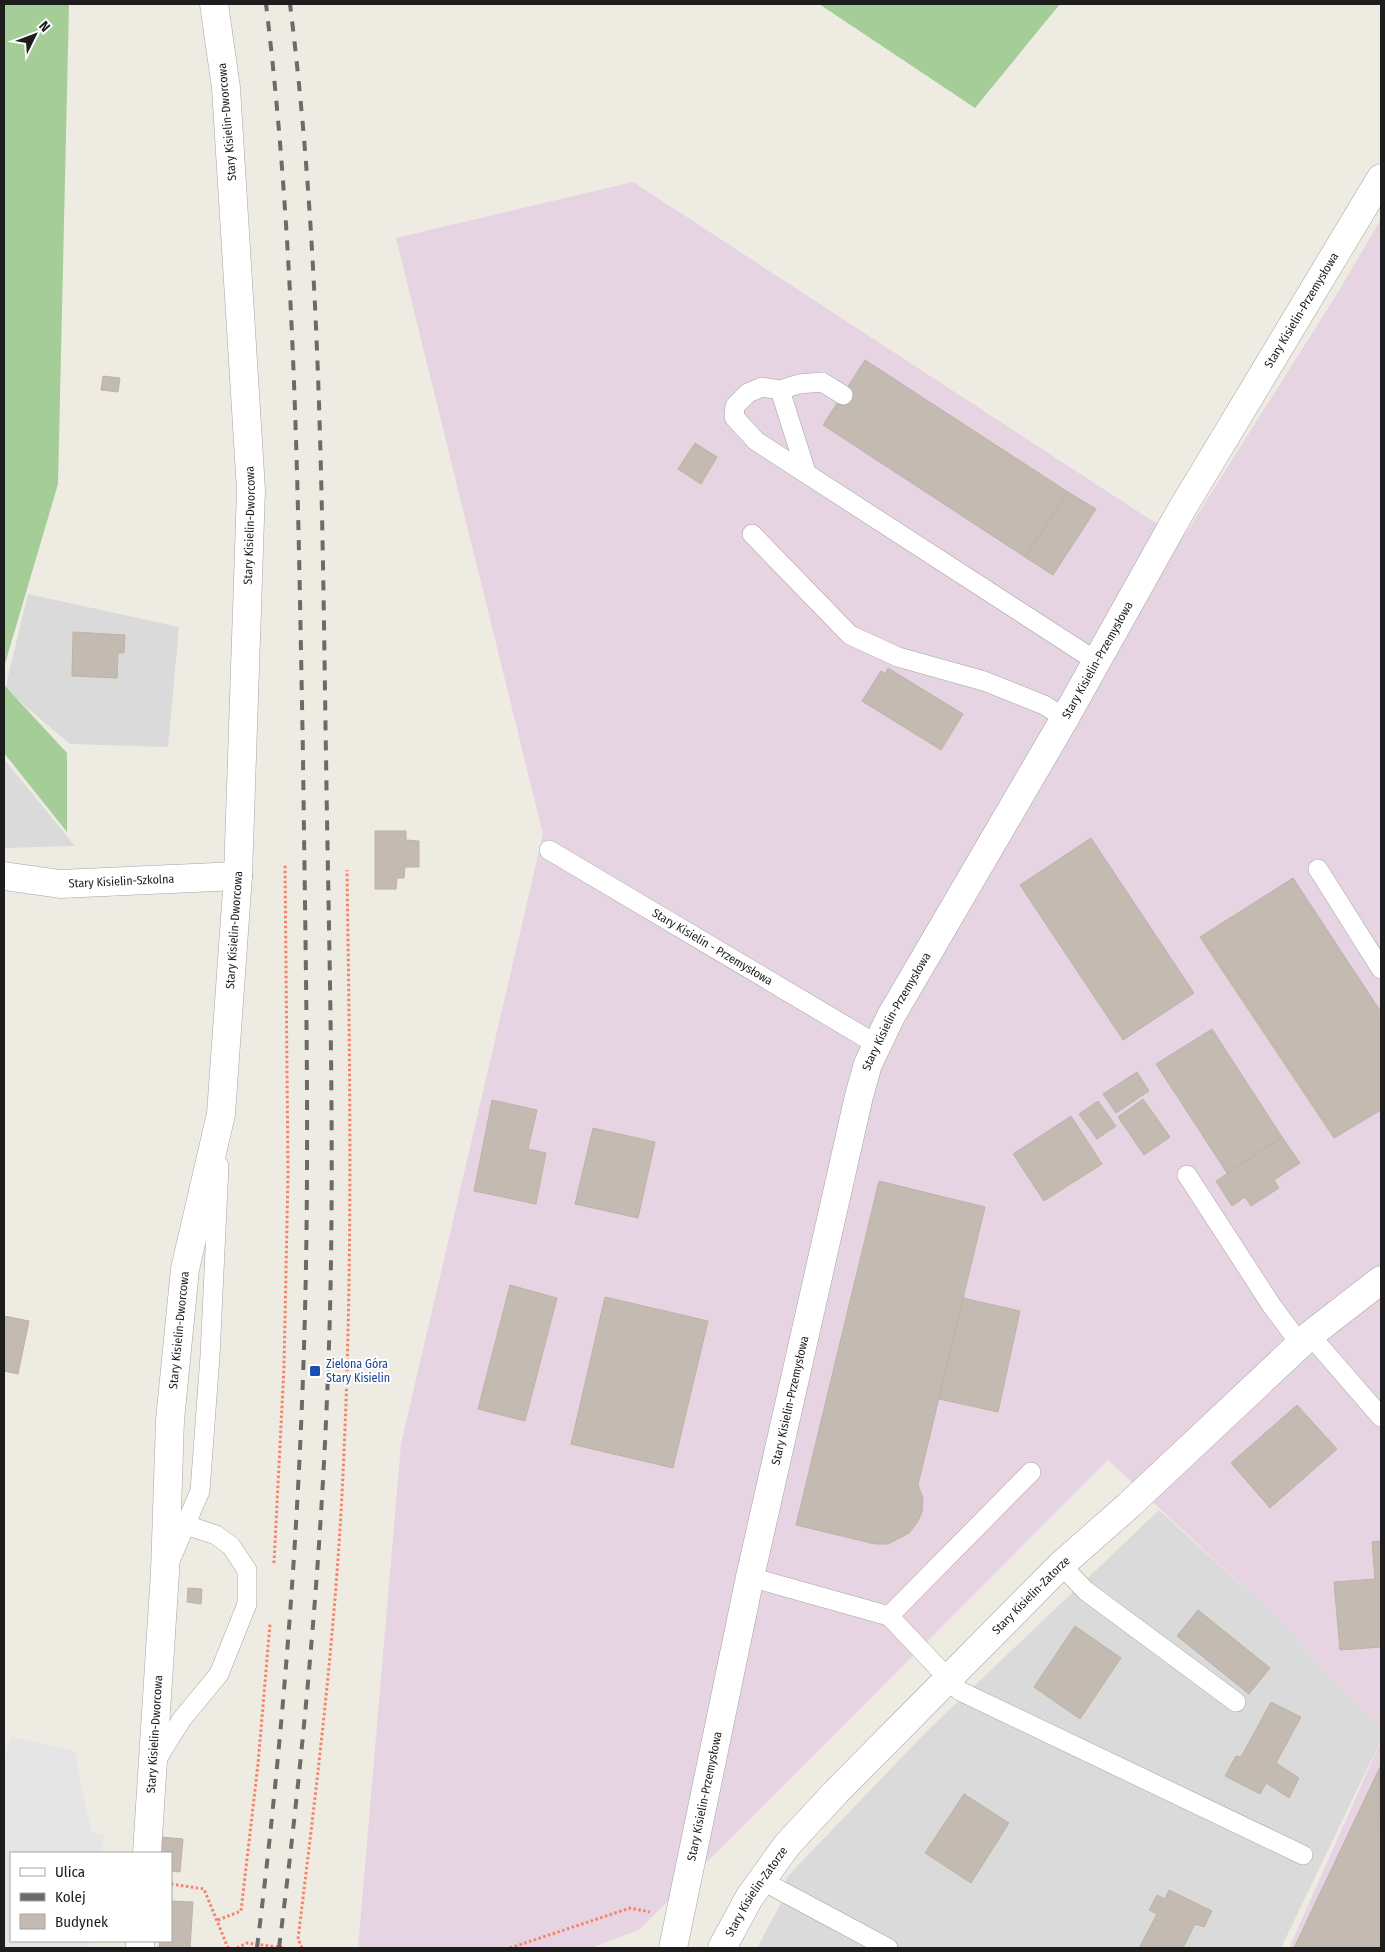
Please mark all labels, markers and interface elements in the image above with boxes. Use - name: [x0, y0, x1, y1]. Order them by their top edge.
- north arrow: [10, 10, 60, 60]
- text: N: [35, 18, 53, 35]
- street label: Stary Kisielin-Dworcowa: [215, 62, 239, 182]
- street label: Stary Kisielin-Przemysłowa: [1261, 250, 1342, 370]
- street label: Stary Kisielin-Dworcowa: [241, 466, 258, 585]
- street label: Stary Kisielin-Przemysłowa: [1059, 599, 1136, 721]
- street label: Stary Kisielin-Dworcowa: [223, 871, 245, 990]
- street label: Stary Kisielin-Szkolna: [68, 872, 175, 891]
- street label: Stary Kisielin - Przemysłowa: [650, 906, 775, 988]
- street label: Stary Kisielin-Przemysłowa: [860, 950, 934, 1072]
- street label: Stary Kisielin-Dworcowa: [166, 1270, 192, 1390]
- street label: Stary Kisielin-Przemysłowa: [769, 1334, 811, 1466]
- place label: Zielona Góra Stary Kisielin: [326, 1357, 390, 1385]
- marker: Zielona Góra Stary Kisielin: [308, 1364, 322, 1378]
- street label: Stary Kisielin-Zatorze: [989, 1554, 1073, 1637]
- street label: Stary Kisielin-Dworcowa: [144, 1675, 165, 1794]
- street label: Stary Kisielin-Przemysłowa: [684, 1730, 725, 1862]
- street label: Stary Kisielin-Zatorze: [722, 1844, 790, 1939]
- legend: [10, 1852, 172, 1942]
- text: Ulica: [55, 1863, 85, 1881]
- text: Kolej: [55, 1888, 86, 1906]
- text: Budynek: [55, 1913, 108, 1931]

